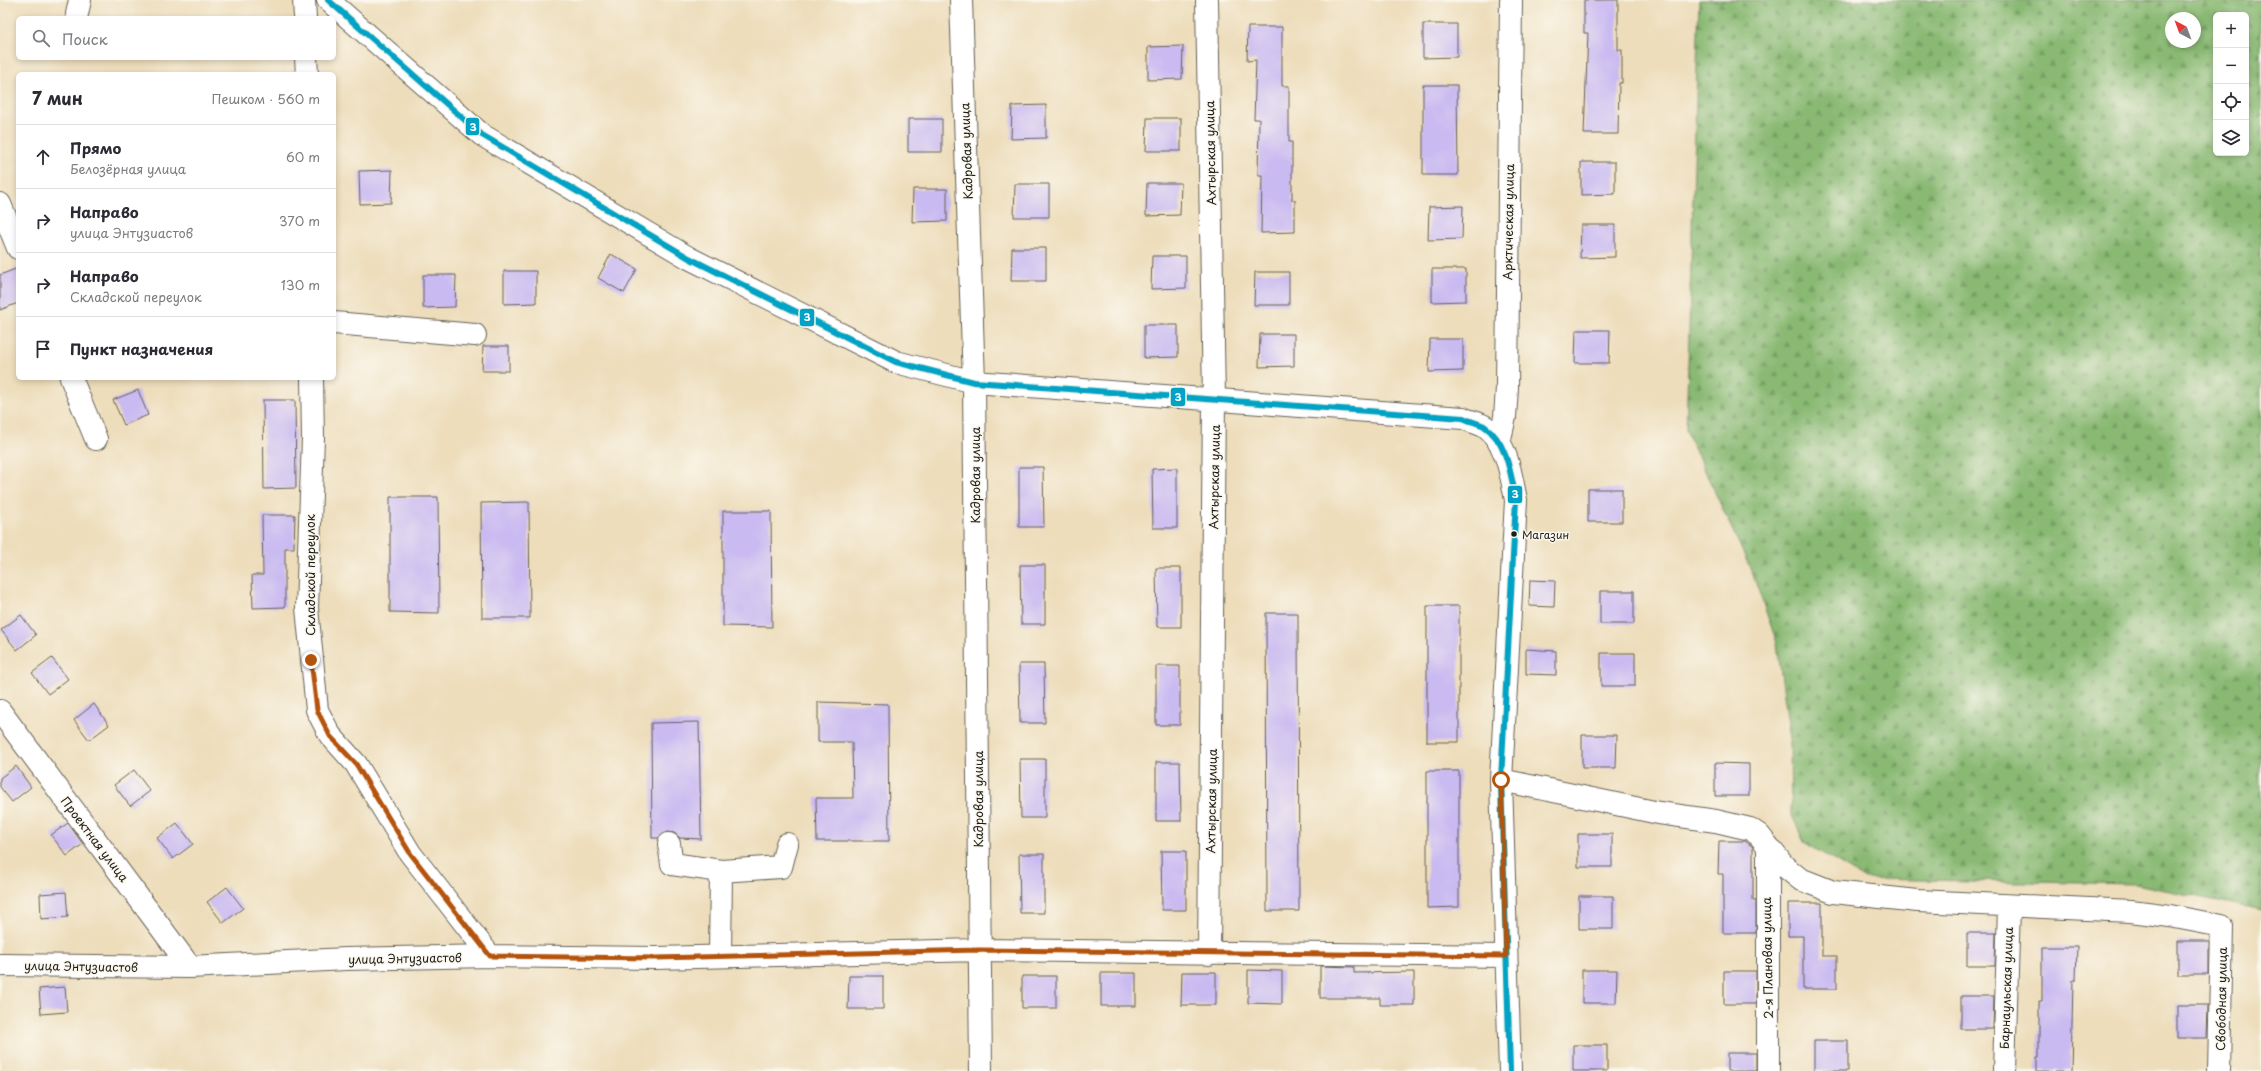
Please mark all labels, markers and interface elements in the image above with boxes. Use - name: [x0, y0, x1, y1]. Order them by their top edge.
- north arrow: [2165, 12, 2201, 48]
- map controls: [2213, 12, 2249, 156]
- button: +: [2213, 12, 2249, 48]
- search box: [16, 16, 336, 60]
- icon: search: [30, 27, 52, 49]
- text: Поиск: [62, 27, 108, 50]
- button: −: [2213, 48, 2249, 84]
- button: locate: [2213, 84, 2249, 120]
- text: 7 мин: [32, 85, 83, 111]
- text: Пешком · 560 m: [212, 89, 320, 108]
- street label: Ахтырская улица: [1200, 100, 1220, 206]
- street label: Кадровая улица: [955, 102, 977, 200]
- line badge: 3: [465, 117, 480, 136]
- text: 3: [469, 118, 477, 135]
- button: layers: [2213, 120, 2249, 156]
- text: Прямо: [70, 136, 121, 159]
- icon: ahead: [32, 146, 54, 168]
- text: 60 m: [286, 147, 320, 166]
- text: Белозёрная улица: [70, 159, 186, 178]
- street label: Арктическая улица: [1498, 163, 1518, 280]
- text: Направо: [70, 200, 139, 223]
- icon: right: [32, 210, 54, 232]
- text: 370 m: [279, 211, 320, 230]
- text: улица Энтузиастов: [70, 223, 193, 242]
- text: Направо: [70, 264, 139, 287]
- icon: right: [32, 274, 54, 296]
- text: 130 m: [281, 275, 320, 294]
- text: Складской переулок: [70, 287, 202, 306]
- line badge: 3: [799, 308, 815, 327]
- text: 3: [803, 308, 811, 325]
- text: Пункт назначения: [70, 337, 213, 360]
- icon: arrive: [32, 338, 54, 360]
- line badge: 3: [1170, 387, 1186, 407]
- text: 3: [1174, 388, 1182, 405]
- street label: Ахтырская улица: [1204, 424, 1224, 530]
- street label: Кадровая улица: [966, 426, 984, 523]
- line badge: 3: [1507, 485, 1523, 504]
- text: 3: [1511, 485, 1519, 502]
- street label: Складской переулок: [301, 513, 319, 636]
- place label: Магазин: [1522, 526, 1569, 543]
- marker: Магазин: [1509, 529, 1519, 539]
- route end: [302, 651, 320, 669]
- street label: Ахтырская улица: [1201, 748, 1221, 854]
- street label: Кадровая улица: [969, 750, 987, 847]
- route start: [1492, 771, 1510, 789]
- street label: Проектная улица: [57, 793, 133, 886]
- street label: 2-я Плановая улица: [1757, 897, 1777, 1019]
- street label: Барнаульская улица: [1995, 926, 2017, 1049]
- street label: Свободная улица: [2211, 946, 2231, 1051]
- street label: улица Энтузиастов: [348, 948, 462, 968]
- street label: улица Энтузиастов: [24, 956, 138, 976]

